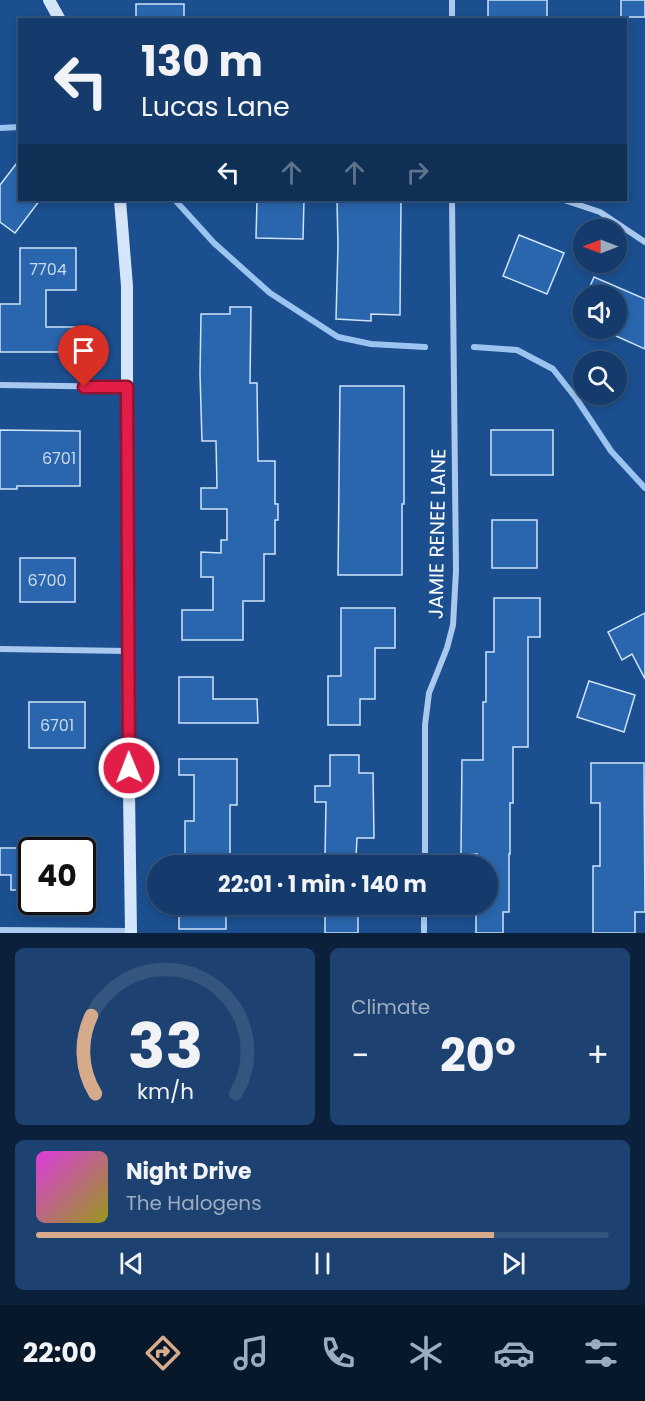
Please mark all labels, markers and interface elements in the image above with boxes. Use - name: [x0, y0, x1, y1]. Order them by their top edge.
- text: 130 m: [141, 32, 263, 91]
- icon: left: [42, 42, 120, 120]
- text: Lucas Lane: [141, 88, 290, 125]
- icon: left: [212, 156, 245, 189]
- icon: ahead: [275, 156, 308, 189]
- icon: ahead: [338, 156, 371, 189]
- icon: right: [401, 156, 434, 189]
- north arrow: [573, 219, 627, 273]
- map controls: [573, 219, 627, 405]
- house number: 7704: [29, 258, 67, 281]
- button: sound: [573, 285, 627, 339]
- pin: [58, 325, 109, 387]
- icon: arrive: [67, 334, 100, 367]
- button: search: [573, 351, 627, 405]
- house number: 6701: [42, 447, 76, 470]
- street label: JAMIE RENEE LANE: [422, 448, 452, 620]
- house number: 6700: [28, 569, 67, 592]
- house number: 6701: [40, 714, 74, 737]
- position arrow: [97, 736, 161, 800]
- speed limit sign: 40: [18, 837, 96, 915]
- text: 22:01 · 1 min · 140 m: [218, 869, 427, 900]
- text: Climate: [351, 993, 430, 1021]
- text: 33: [127, 1002, 203, 1090]
- text: 20°: [440, 1024, 516, 1087]
- text: −: [351, 1032, 369, 1079]
- text: +: [586, 1032, 609, 1079]
- text: km/h: [136, 1076, 194, 1107]
- text: Night Drive: [126, 1156, 252, 1187]
- text: The Halogens: [126, 1189, 262, 1217]
- icon: previous: [115, 1247, 148, 1280]
- icon: pause: [306, 1247, 339, 1280]
- icon: next: [497, 1247, 530, 1280]
- icon: directions: [142, 1332, 184, 1374]
- icon: music: [230, 1332, 272, 1374]
- icon: phone: [317, 1332, 359, 1374]
- icon: climate: [405, 1332, 447, 1374]
- icon: car: [493, 1332, 535, 1374]
- icon: filters: [580, 1332, 622, 1374]
- text: 22:00: [23, 1334, 97, 1371]

